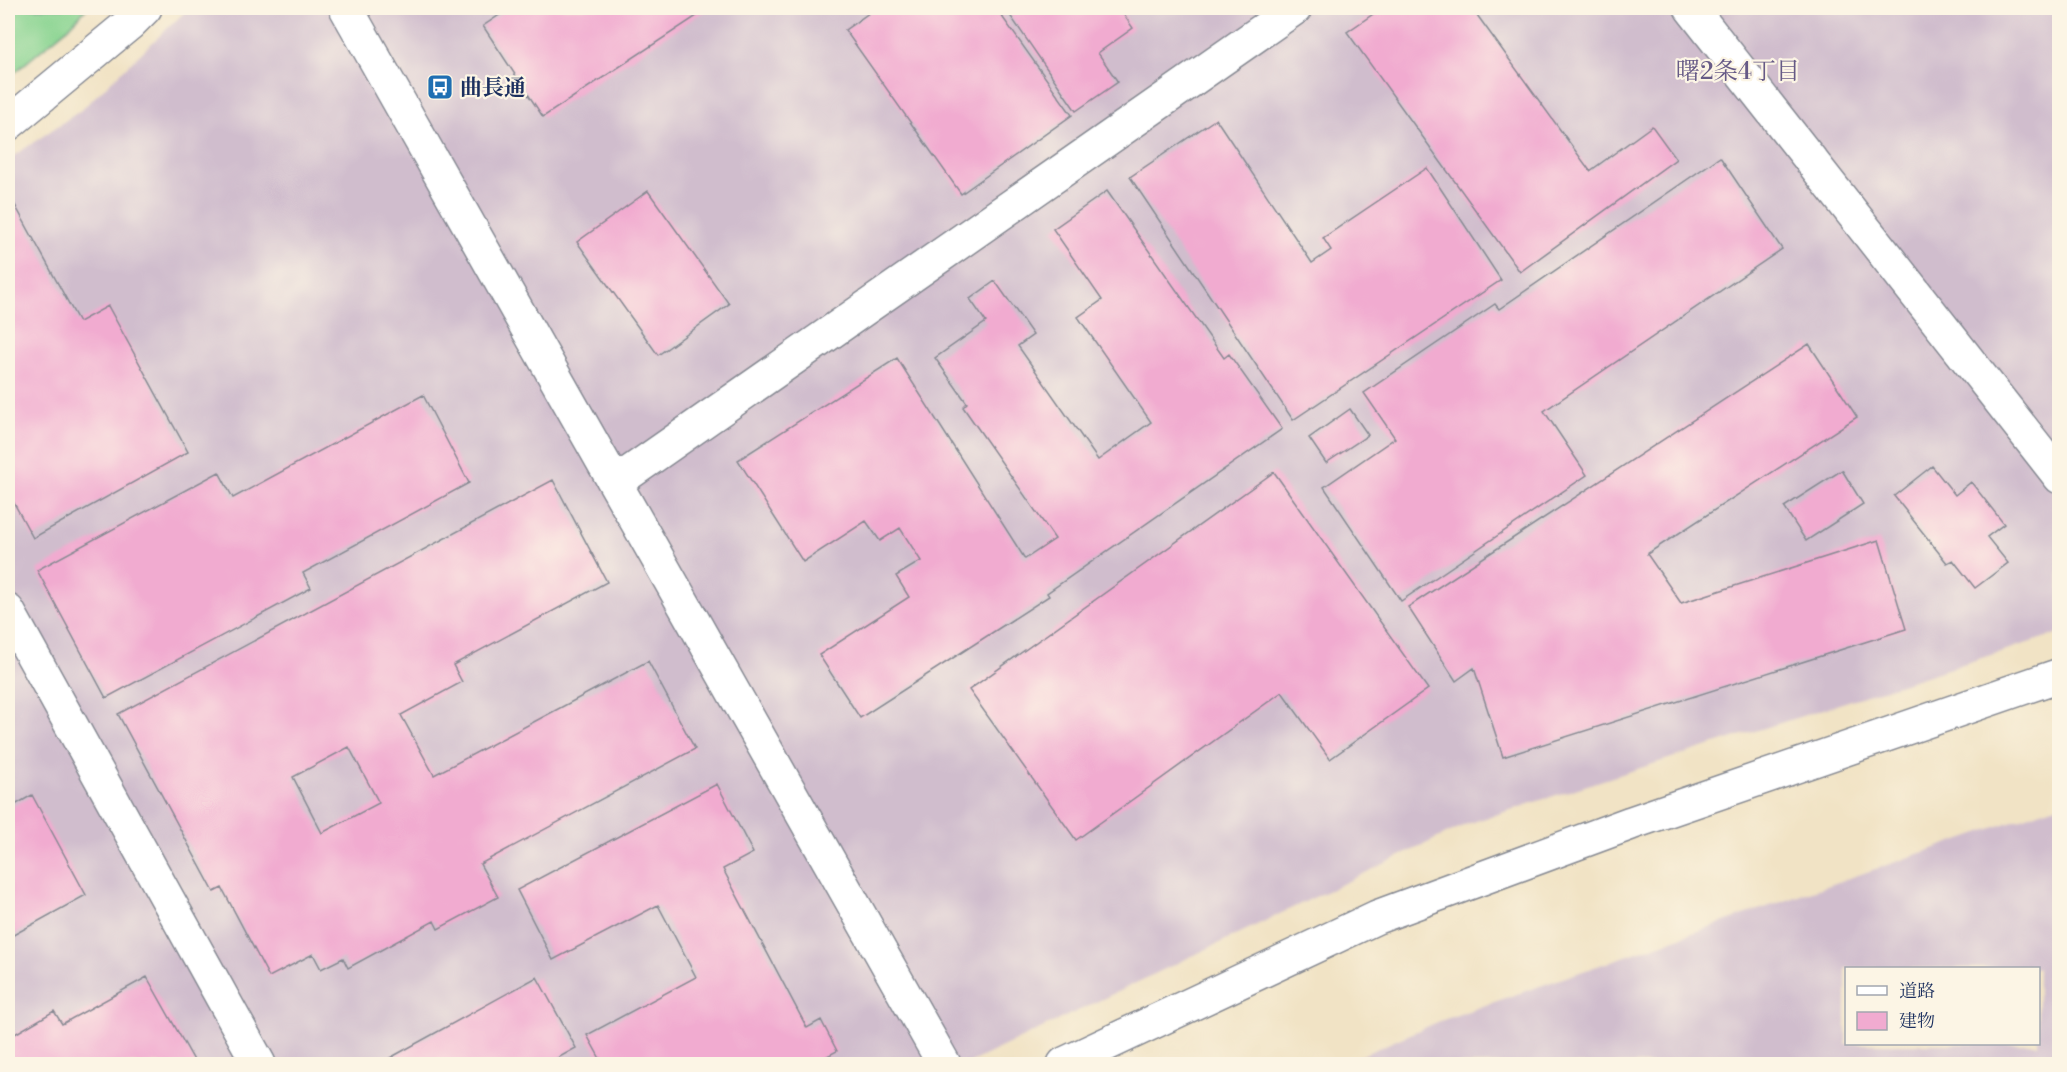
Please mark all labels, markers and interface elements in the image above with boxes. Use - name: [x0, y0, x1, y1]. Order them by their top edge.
- district label: 曙2条4丁目: [1676, 57, 1800, 87]
- bus stop icon: 曲長通: [425, 72, 455, 102]
- place label: 曲長通: [460, 75, 526, 102]
- legend: [1845, 967, 2040, 1045]
- text: 道路: [1899, 980, 1935, 1003]
- text: 建物: [1899, 1010, 1935, 1033]

